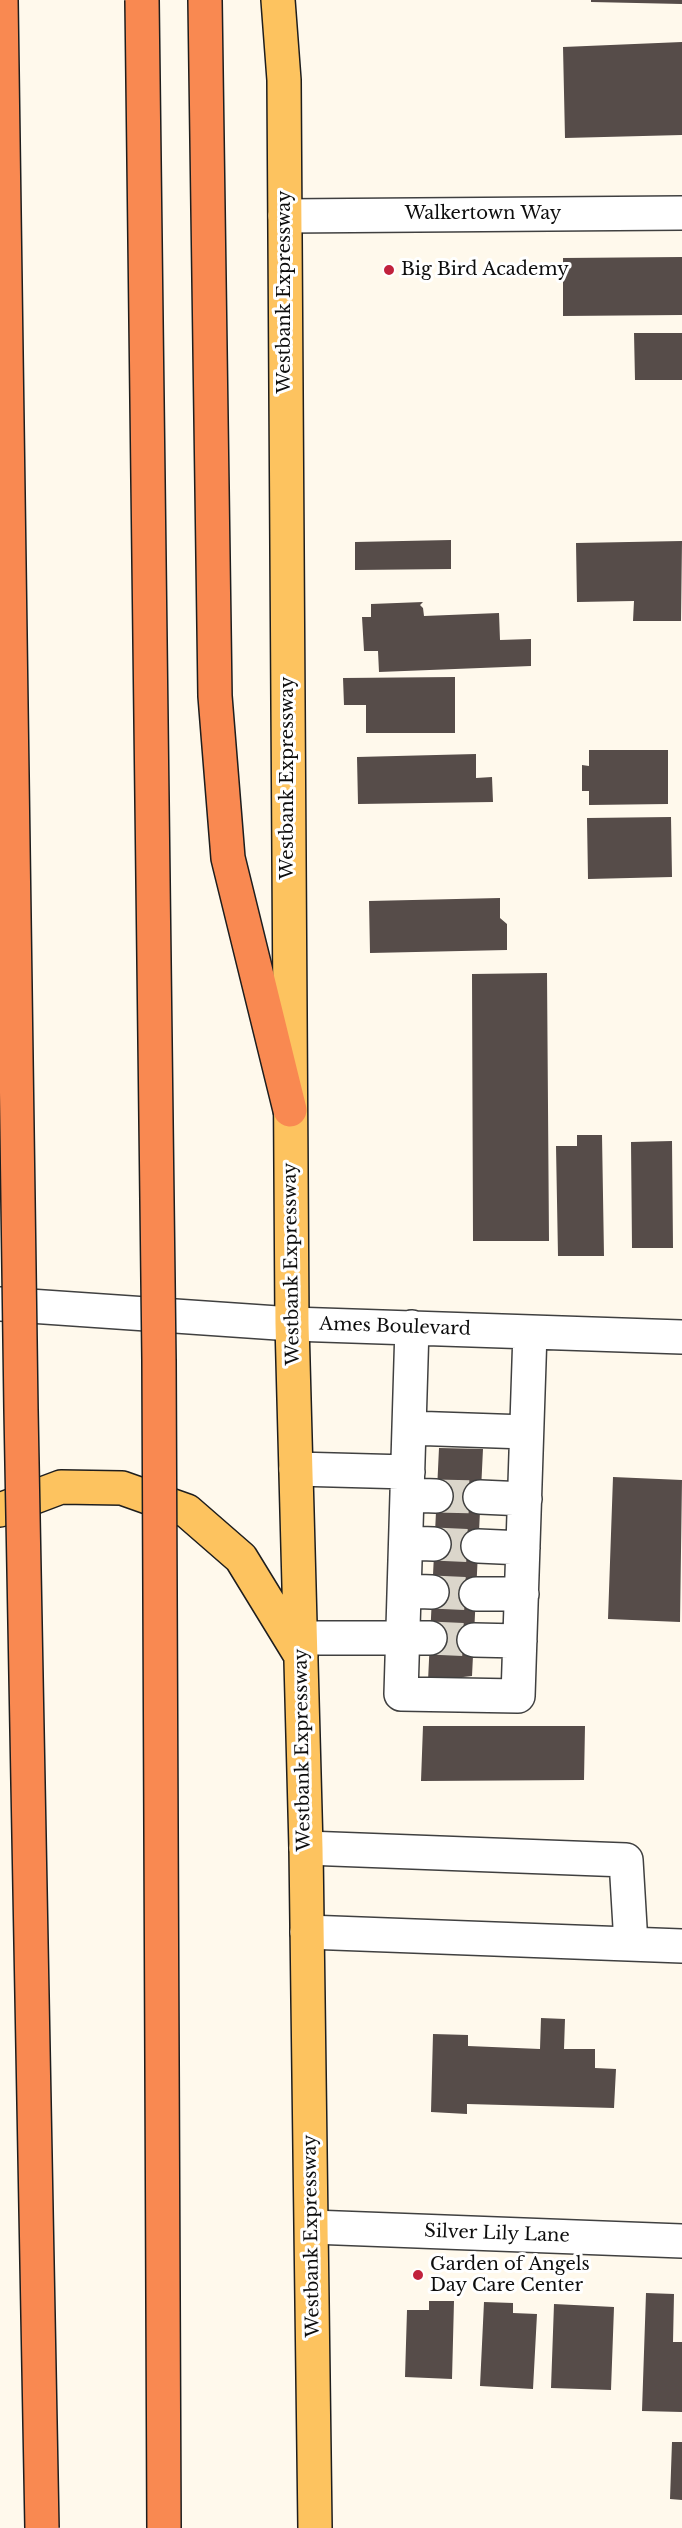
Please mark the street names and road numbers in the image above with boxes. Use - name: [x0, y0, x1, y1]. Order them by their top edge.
- street label: Westbank Expressway: [274, 191, 296, 393]
- street label: Walkertown Way: [405, 203, 561, 225]
- street label: Westbank Expressway: [277, 677, 299, 879]
- street label: Westbank Expressway: [279, 1162, 305, 1366]
- street label: Ames Boulevard: [319, 1314, 471, 1340]
- street label: Westbank Expressway: [290, 1648, 316, 1852]
- street label: Westbank Expressway: [299, 2134, 325, 2338]
- street label: Silver Lily Lane: [424, 2221, 570, 2247]

